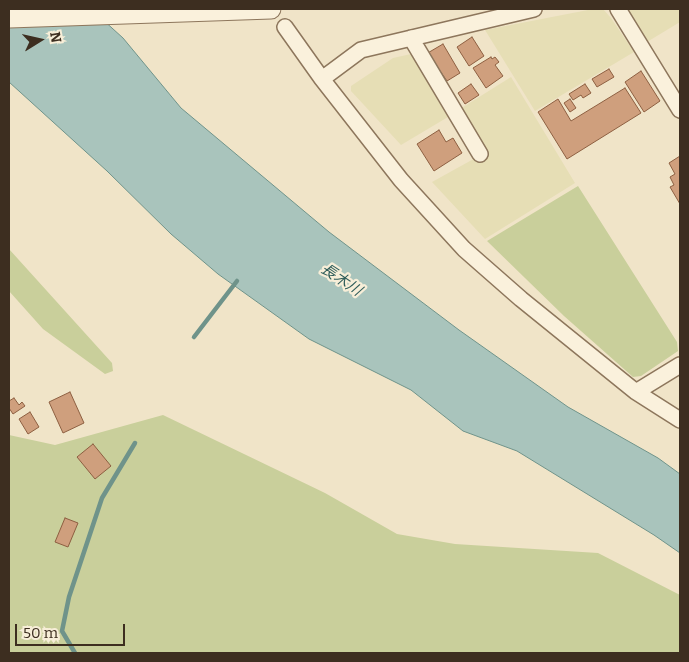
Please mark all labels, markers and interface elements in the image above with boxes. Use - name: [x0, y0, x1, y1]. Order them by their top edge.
- north arrow: [15, 15, 65, 65]
- text: N: [46, 31, 65, 44]
- water label: 長木川: [317, 260, 365, 300]
- scale bar: [18, 614, 128, 646]
- text: 50 m: [23, 624, 58, 642]

